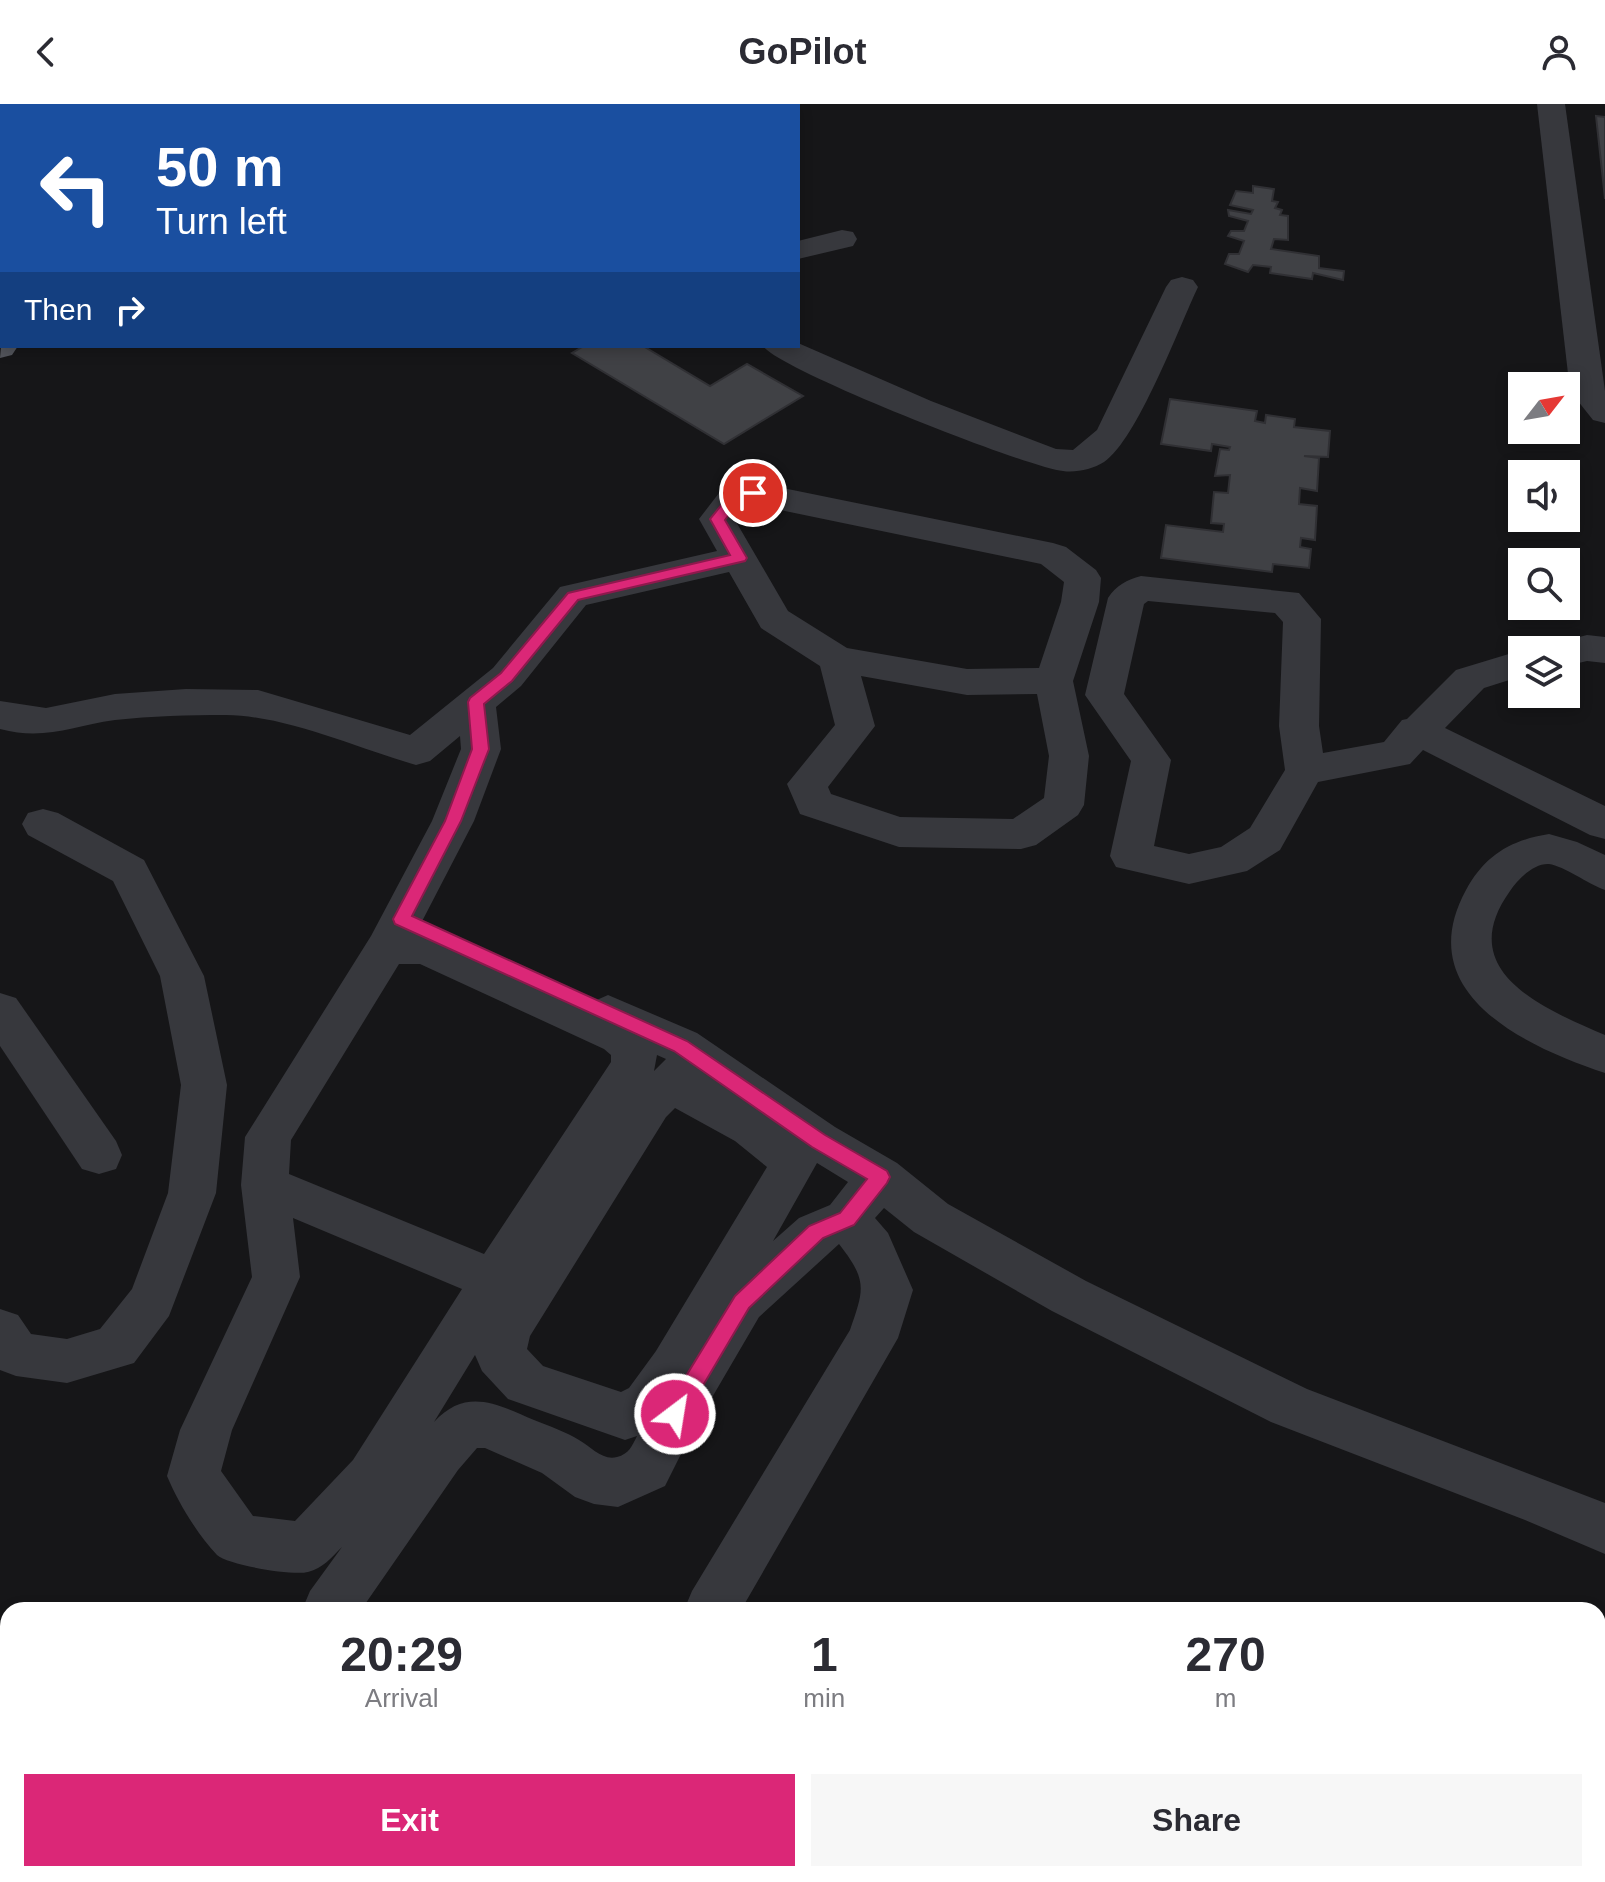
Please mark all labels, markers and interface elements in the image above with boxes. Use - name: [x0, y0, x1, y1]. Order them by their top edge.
- icon: back: [24, 30, 68, 74]
- icon: person: [1537, 30, 1581, 74]
- text: GoPilot: [739, 31, 867, 72]
- text: 50 m: [156, 135, 284, 198]
- icon: left: [24, 136, 128, 240]
- text: Turn left: [156, 201, 287, 242]
- icon: right: [108, 288, 152, 332]
- text: Then: [24, 293, 92, 326]
- north arrow: [1508, 372, 1580, 444]
- map controls: [1508, 372, 1580, 708]
- pin: [719, 459, 787, 527]
- button: sound: [1508, 460, 1580, 532]
- icon: arrive: [731, 471, 775, 515]
- button: search: [1508, 548, 1580, 620]
- button: layers: [1508, 636, 1580, 708]
- position arrow: [633, 1372, 717, 1456]
- text: 20:29: [340, 1628, 463, 1681]
- text: 1: [811, 1628, 838, 1681]
- text: 270: [1186, 1628, 1266, 1681]
- text: Arrival: [365, 1683, 439, 1713]
- text: min: [803, 1683, 845, 1713]
- text: m: [1215, 1683, 1236, 1713]
- button: Exit: [24, 1774, 795, 1866]
- button: Share: [811, 1774, 1582, 1866]

